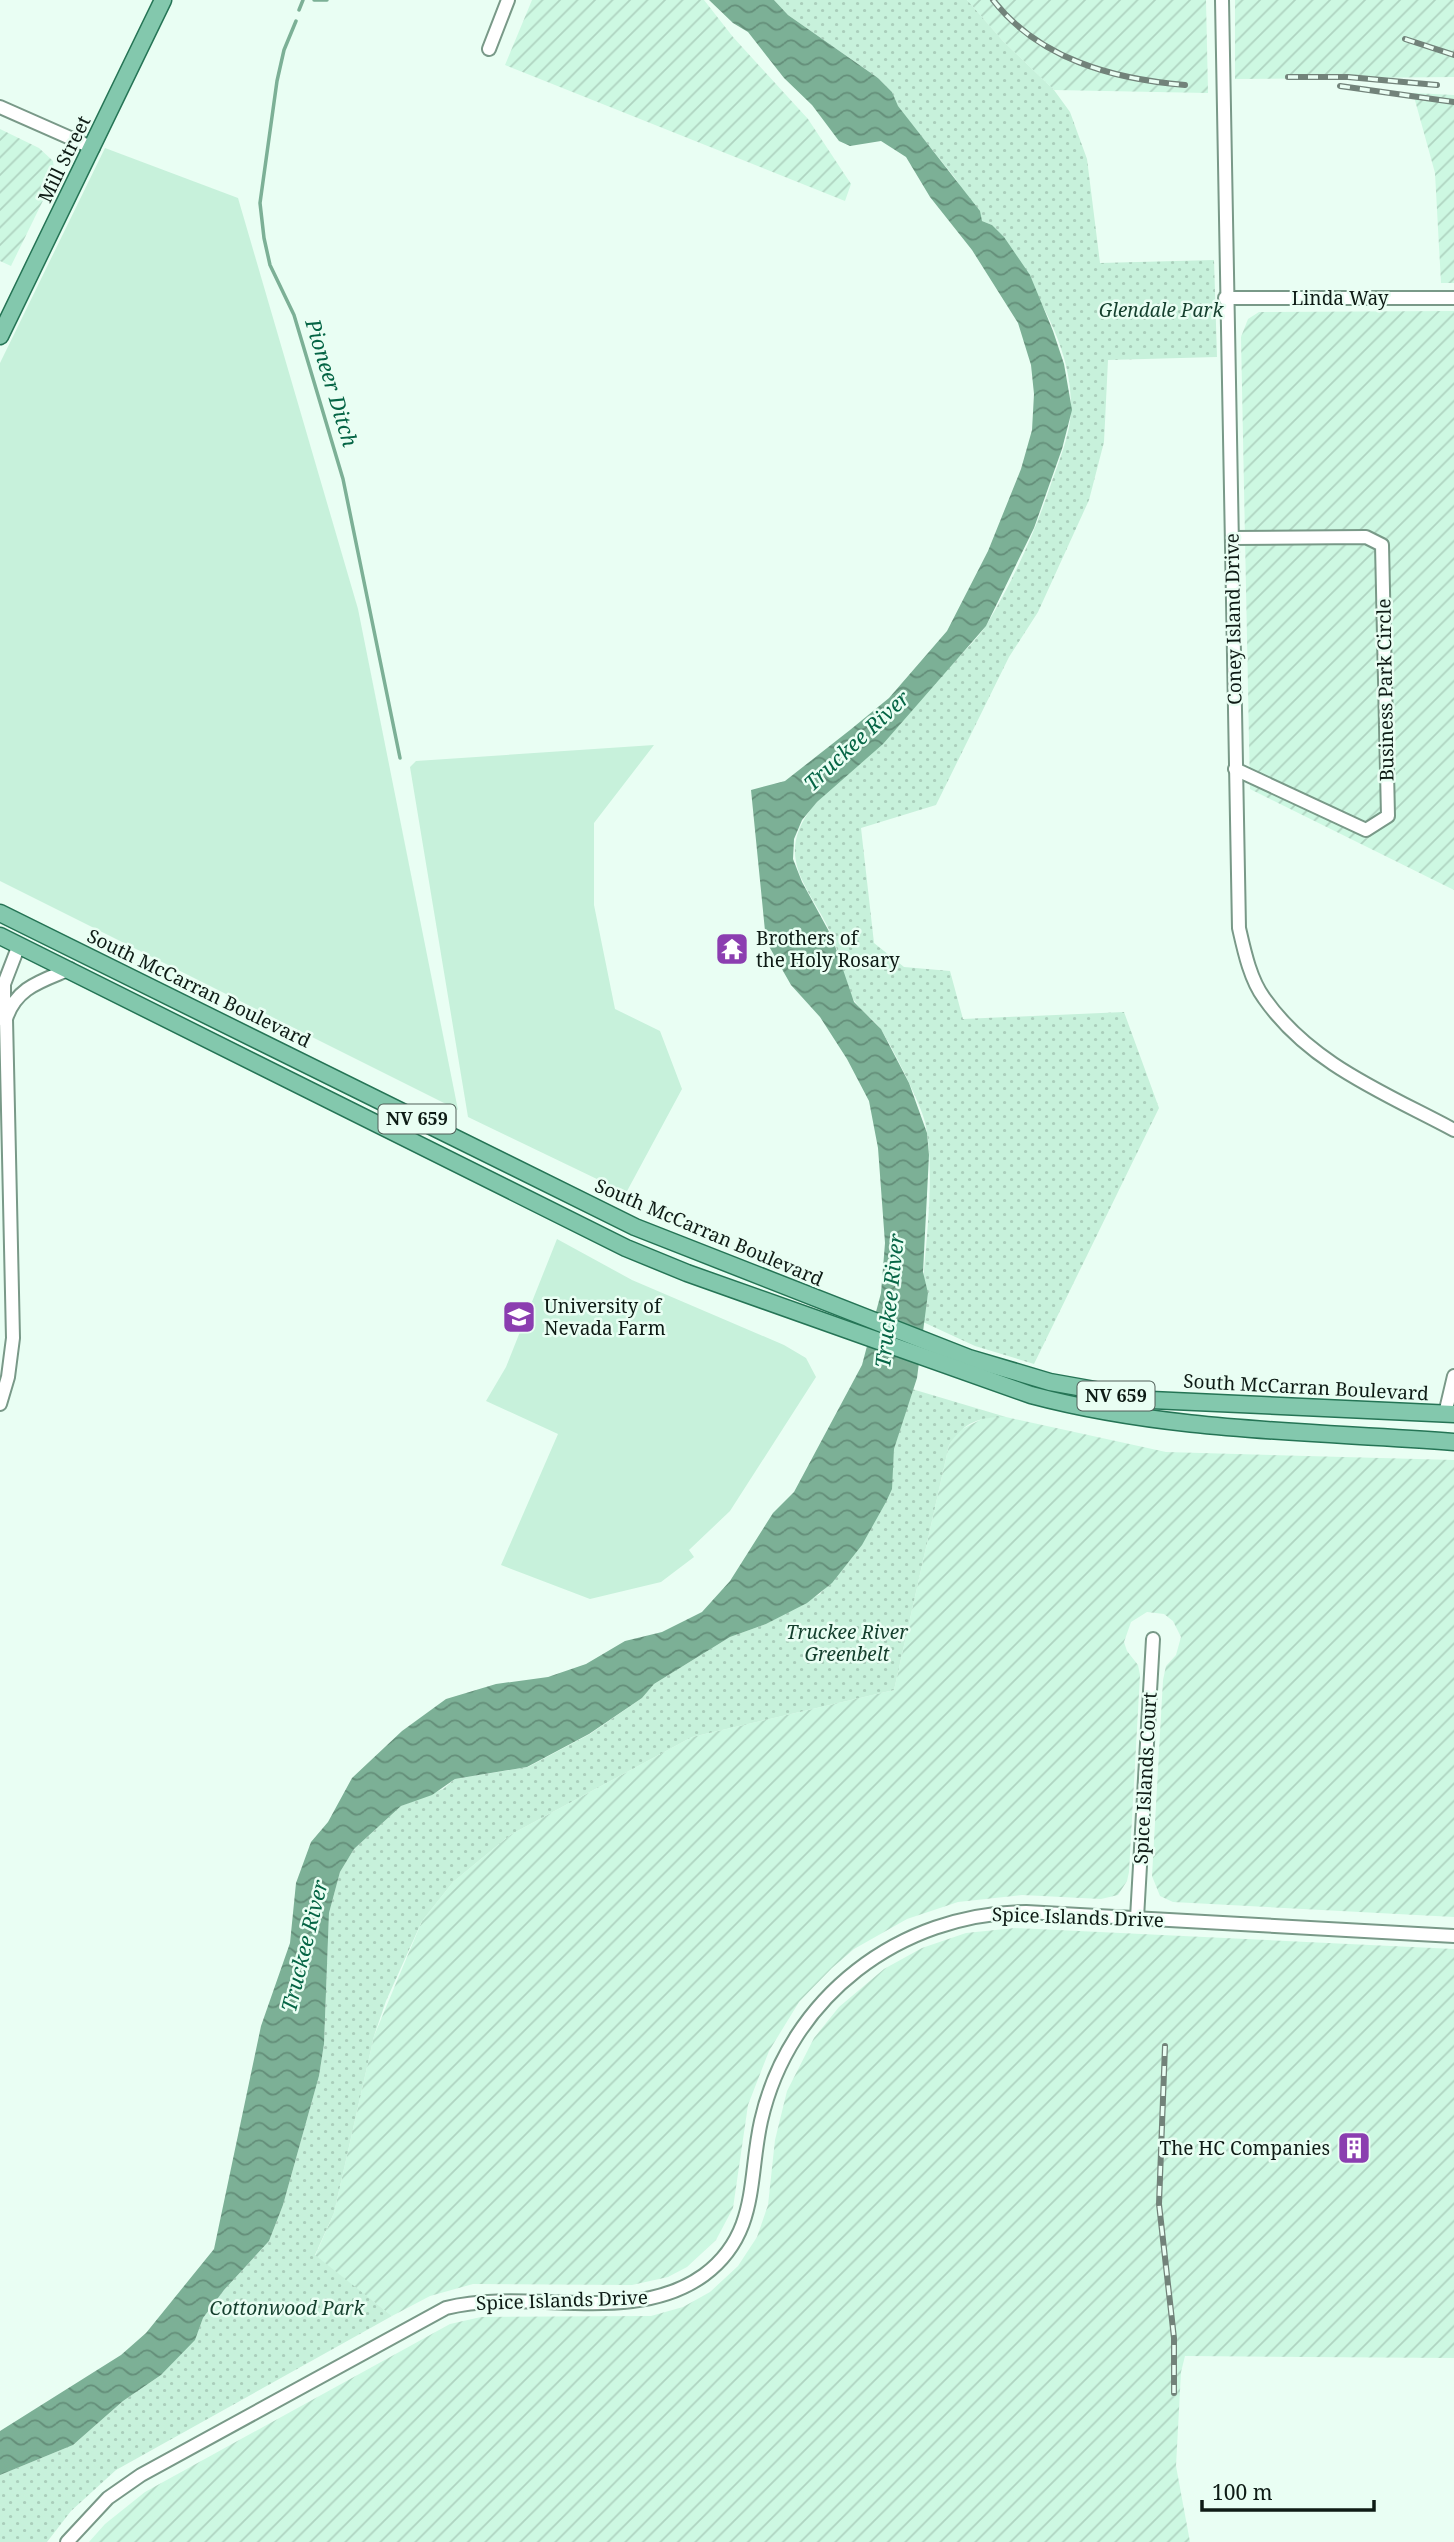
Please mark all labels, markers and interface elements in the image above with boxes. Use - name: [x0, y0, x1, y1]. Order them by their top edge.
- street label: Mill Street: [32, 111, 96, 207]
- street label: Linda Way: [1291, 285, 1389, 311]
- park label: Glendale Park: [1099, 297, 1225, 323]
- water label: Pioneer Ditch: [299, 314, 365, 450]
- street label: Coney Island Drive: [1219, 533, 1247, 705]
- street label: Business Park Circle: [1370, 598, 1400, 782]
- water label: Truckee River: [797, 684, 915, 797]
- street label: South McCarran Boulevard: [83, 922, 315, 1054]
- place label: Brothers of the Holy Rosary: [756, 925, 900, 973]
- temple icon: Brothers of the Holy Rosary: [713, 930, 751, 968]
- road number: NV 659: [378, 1104, 456, 1134]
- street label: South McCarran Boulevard: [591, 1172, 828, 1292]
- water label: Truckee River: [868, 1232, 910, 1369]
- place label: University of Nevada Farm: [544, 1293, 666, 1341]
- school or university icon: University of Nevada Farm: [500, 1298, 538, 1336]
- street label: South McCarran Boulevard: [1183, 1368, 1430, 1406]
- road number: NV 659: [1078, 1381, 1154, 1410]
- park label: Truckee River Greenbelt: [786, 1619, 908, 1667]
- street label: Spice Islands Court: [1128, 1691, 1163, 1865]
- water label: Truckee River: [274, 1877, 334, 2015]
- street label: Spice Islands Drive: [992, 1901, 1164, 1933]
- building icon: The HC Companies: [1335, 2129, 1373, 2167]
- place label: The HC Companies: [1159, 2135, 1330, 2161]
- street label: Spice Islands Drive: [476, 2284, 648, 2316]
- park label: Cottonwood Park: [210, 2295, 366, 2321]
- scale bar: [1202, 2468, 1374, 2512]
- text: 100 m: [1212, 2478, 1273, 2506]

